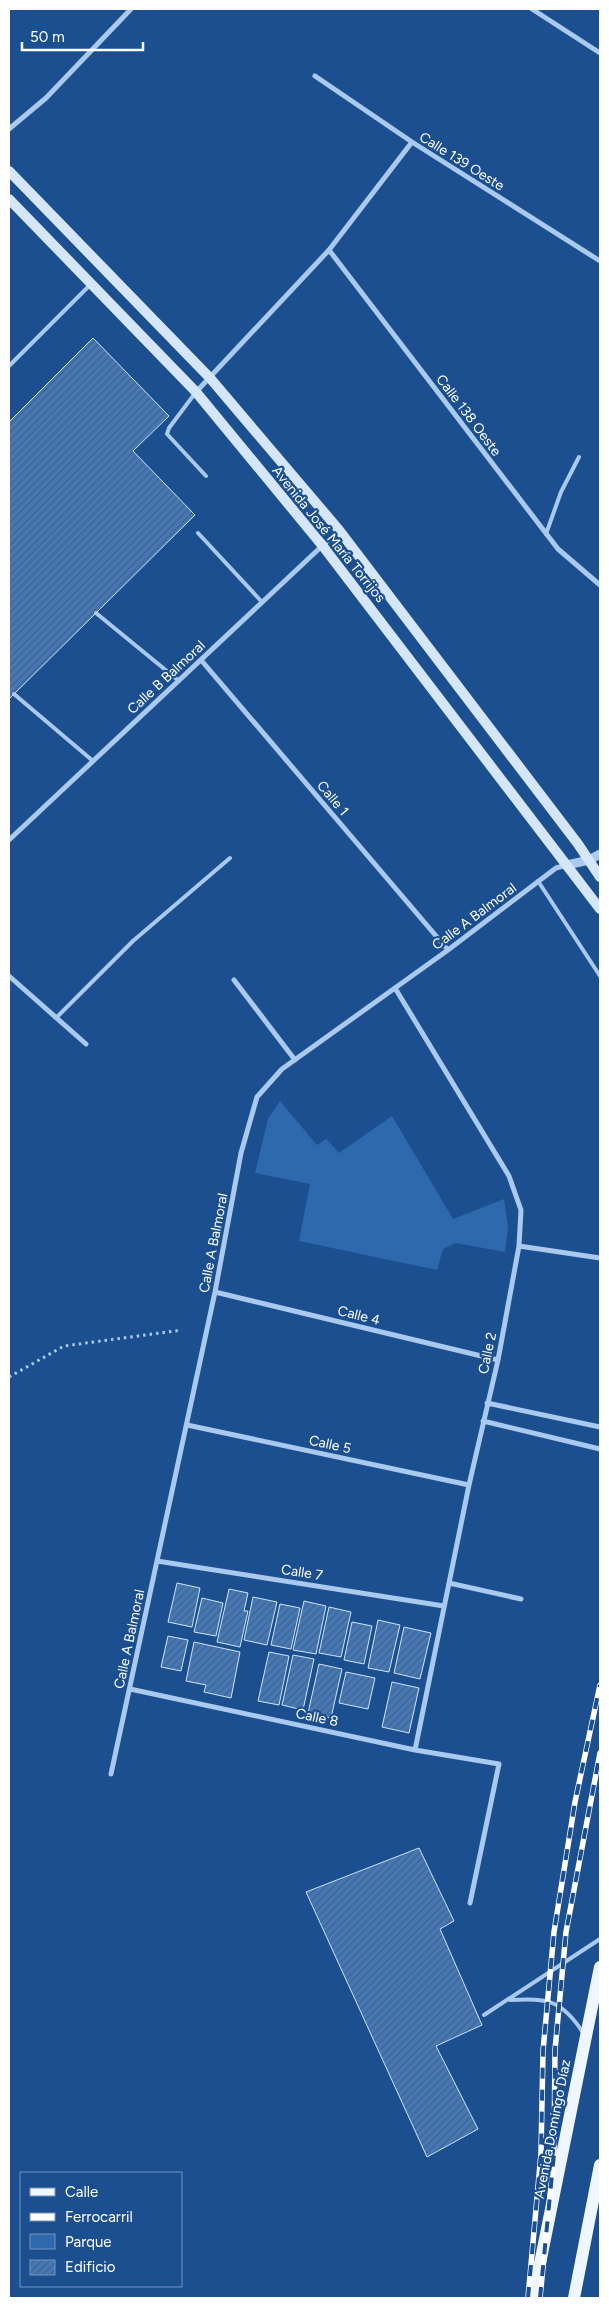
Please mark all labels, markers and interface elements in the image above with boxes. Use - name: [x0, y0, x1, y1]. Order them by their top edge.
- scale bar: [22, 20, 144, 52]
- text: 50 m: [30, 28, 65, 46]
- street label: Calle 139 Oeste: [416, 128, 508, 195]
- street label: Calle 138 Oeste: [432, 371, 505, 460]
- street label: Avenida José María Torrijos: [268, 463, 389, 606]
- street label: Calle B Balmoral: [124, 637, 209, 718]
- street label: Calle 1: [313, 777, 352, 819]
- street label: Calle A Balmoral: [429, 879, 520, 954]
- street label: Calle A Balmoral: [195, 1192, 231, 1294]
- street label: Calle 4: [336, 1302, 382, 1329]
- street label: Calle 2: [475, 1331, 500, 1376]
- street label: Calle 5: [307, 1432, 352, 1457]
- street label: Calle 7: [280, 1561, 324, 1584]
- street label: Calle A Balmoral: [111, 1588, 148, 1690]
- street label: Calle 8: [294, 1705, 340, 1730]
- street label: Avenida Domingo Díaz: [531, 2058, 574, 2200]
- legend: [20, 2172, 182, 2287]
- text: Calle: [65, 2183, 98, 2201]
- text: Ferrocarril: [65, 2208, 133, 2226]
- text: Parque: [65, 2233, 112, 2251]
- text: Edificio: [65, 2258, 116, 2276]

